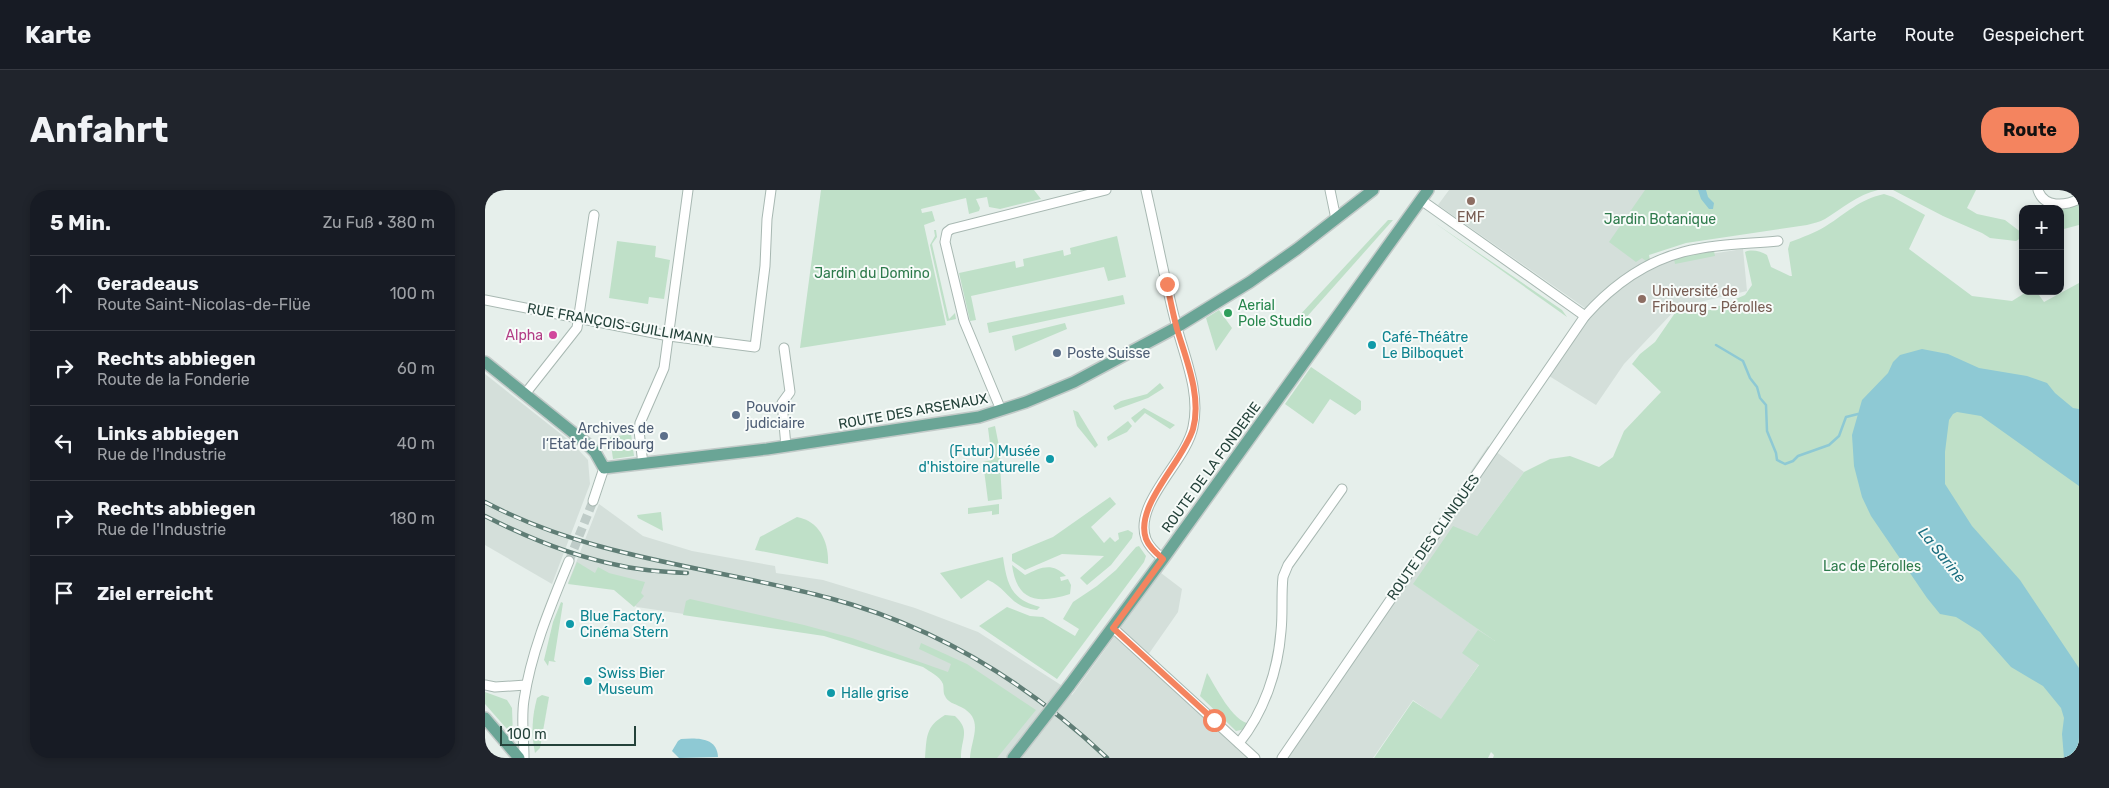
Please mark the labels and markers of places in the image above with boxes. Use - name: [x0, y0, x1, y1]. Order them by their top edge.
- marker: EMF: [1465, 195, 1477, 207]
- place label: EMF: [1457, 209, 1485, 226]
- place label: Université de Fribourg - Pérolles: [1652, 283, 1772, 316]
- marker: Université de Fribourg - Pérolles: [1636, 293, 1648, 305]
- place label: Aerial Pole Studio: [1238, 297, 1312, 330]
- marker: Aerial Pole Studio: [1222, 307, 1234, 319]
- place label: Alpha: [506, 327, 543, 344]
- marker: Alpha: [547, 329, 559, 341]
- place label: Café-Théâtre Le Bilboquet: [1382, 329, 1468, 362]
- marker: Café-Théâtre Le Bilboquet: [1366, 339, 1378, 351]
- place label: Poste Suisse: [1067, 345, 1151, 362]
- marker: Poste Suisse: [1051, 347, 1063, 359]
- place label: Pouvoir judiciaire: [745, 399, 805, 432]
- marker: Pouvoir judiciaire: [730, 409, 742, 421]
- place label: Archives de l‘Etat de Fribourg: [542, 420, 654, 453]
- marker: Archives de l‘Etat de Fribourg: [658, 430, 670, 442]
- place label: (Futur) Musée d'histoire naturelle: [919, 443, 1040, 476]
- marker: (Futur) Musée d'histoire naturelle: [1044, 453, 1056, 465]
- place label: Blue Factory, Cinéma Stern: [580, 608, 668, 641]
- marker: Blue Factory, Cinéma Stern: [564, 618, 576, 630]
- place label: Swiss Bier Museum: [598, 665, 666, 698]
- marker: Swiss Bier Museum: [582, 675, 594, 687]
- place label: Halle grise: [841, 685, 909, 702]
- marker: Halle grise: [825, 687, 837, 699]

